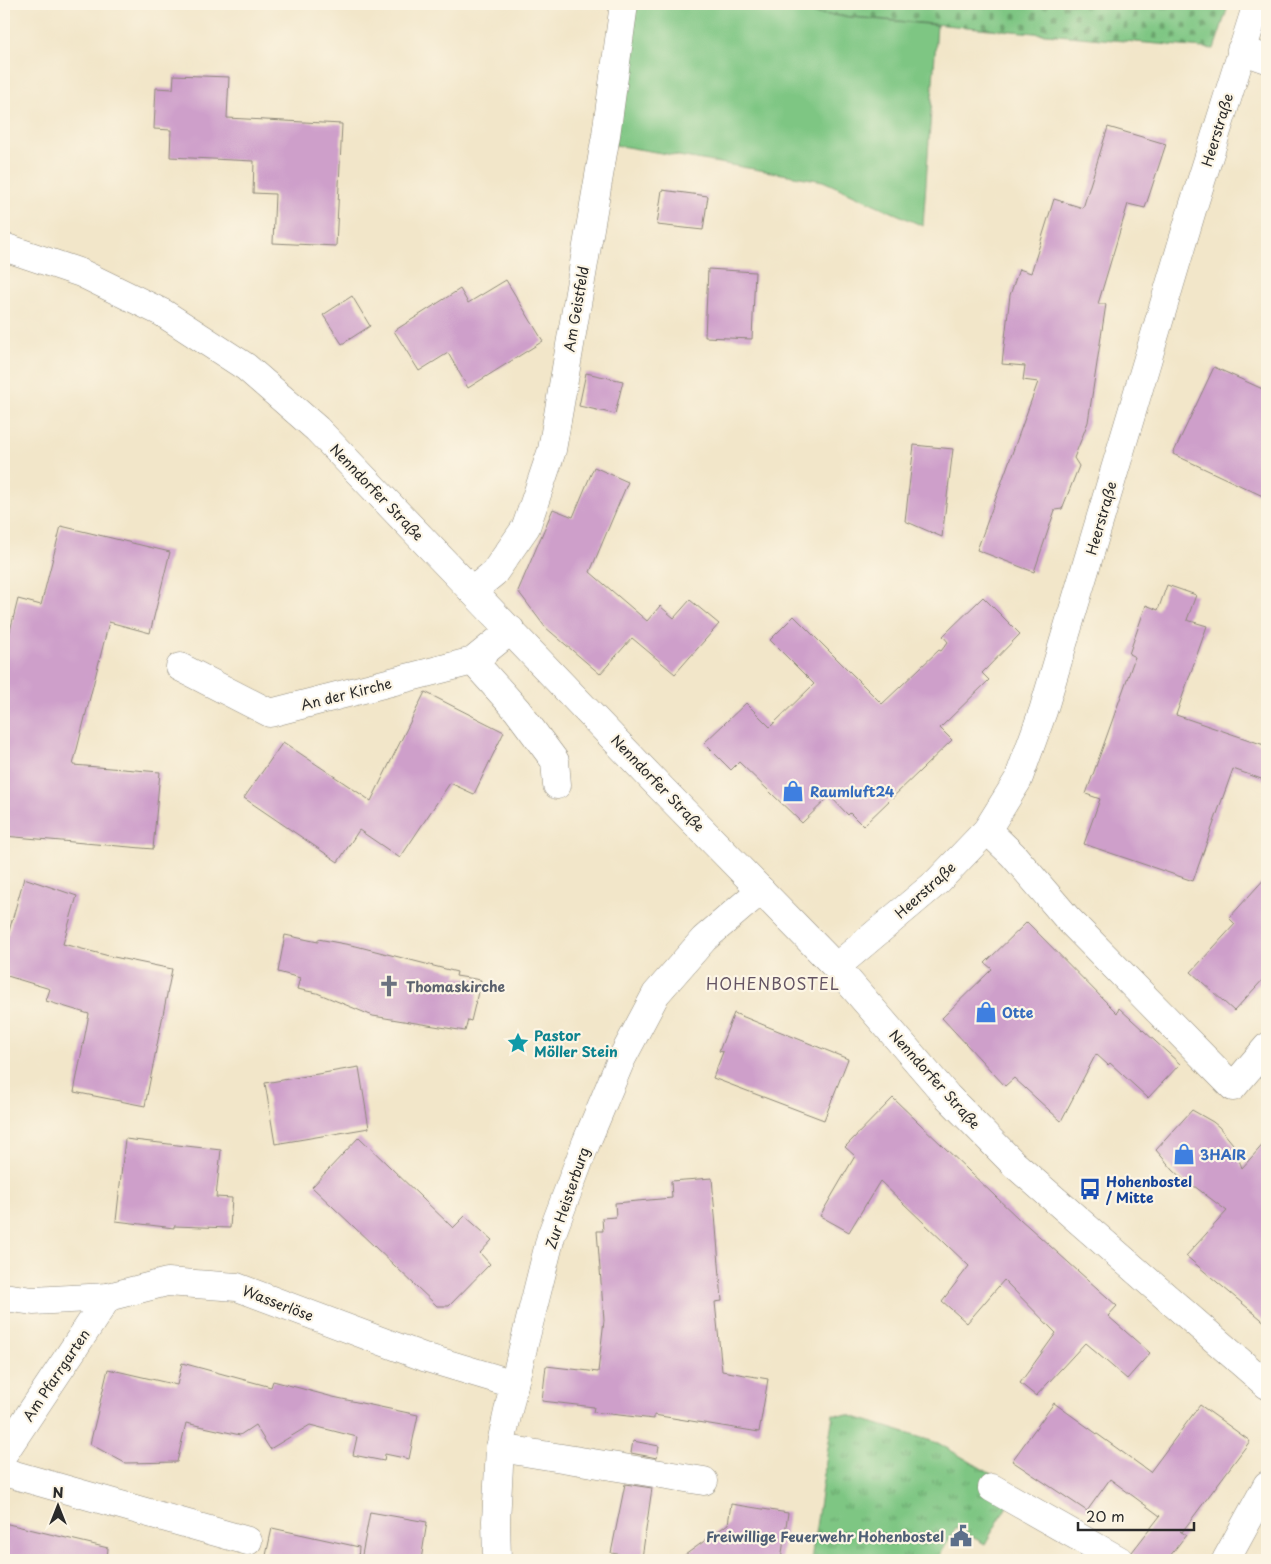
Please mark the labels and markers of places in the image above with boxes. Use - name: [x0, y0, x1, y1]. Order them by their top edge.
- shop icon: Raumluft24: [780, 778, 806, 804]
- place label: Raumluft24: [810, 781, 895, 802]
- church icon: Thomaskirche: [376, 973, 402, 999]
- place label: Thomaskirche: [406, 976, 506, 997]
- shop icon: Otte: [973, 999, 999, 1025]
- place label: Otte: [1002, 1002, 1034, 1023]
- place label: Pastor Möller Stein: [534, 1025, 618, 1062]
- place icon: Pastor Möller Stein: [505, 1030, 531, 1056]
- shop icon: 3HAIR: [1171, 1141, 1197, 1167]
- place label: 3HAIR: [1200, 1144, 1246, 1165]
- place label: Hohenbostel / Mitte: [1105, 1171, 1192, 1208]
- bus stop icon: Hohenbostel / Mitte: [1077, 1176, 1103, 1202]
- public building icon: Freiwillige Feuerwehr Hohenbostel: [948, 1523, 974, 1549]
- place label: Freiwillige Feuerwehr Hohenbostel: [706, 1526, 944, 1547]

